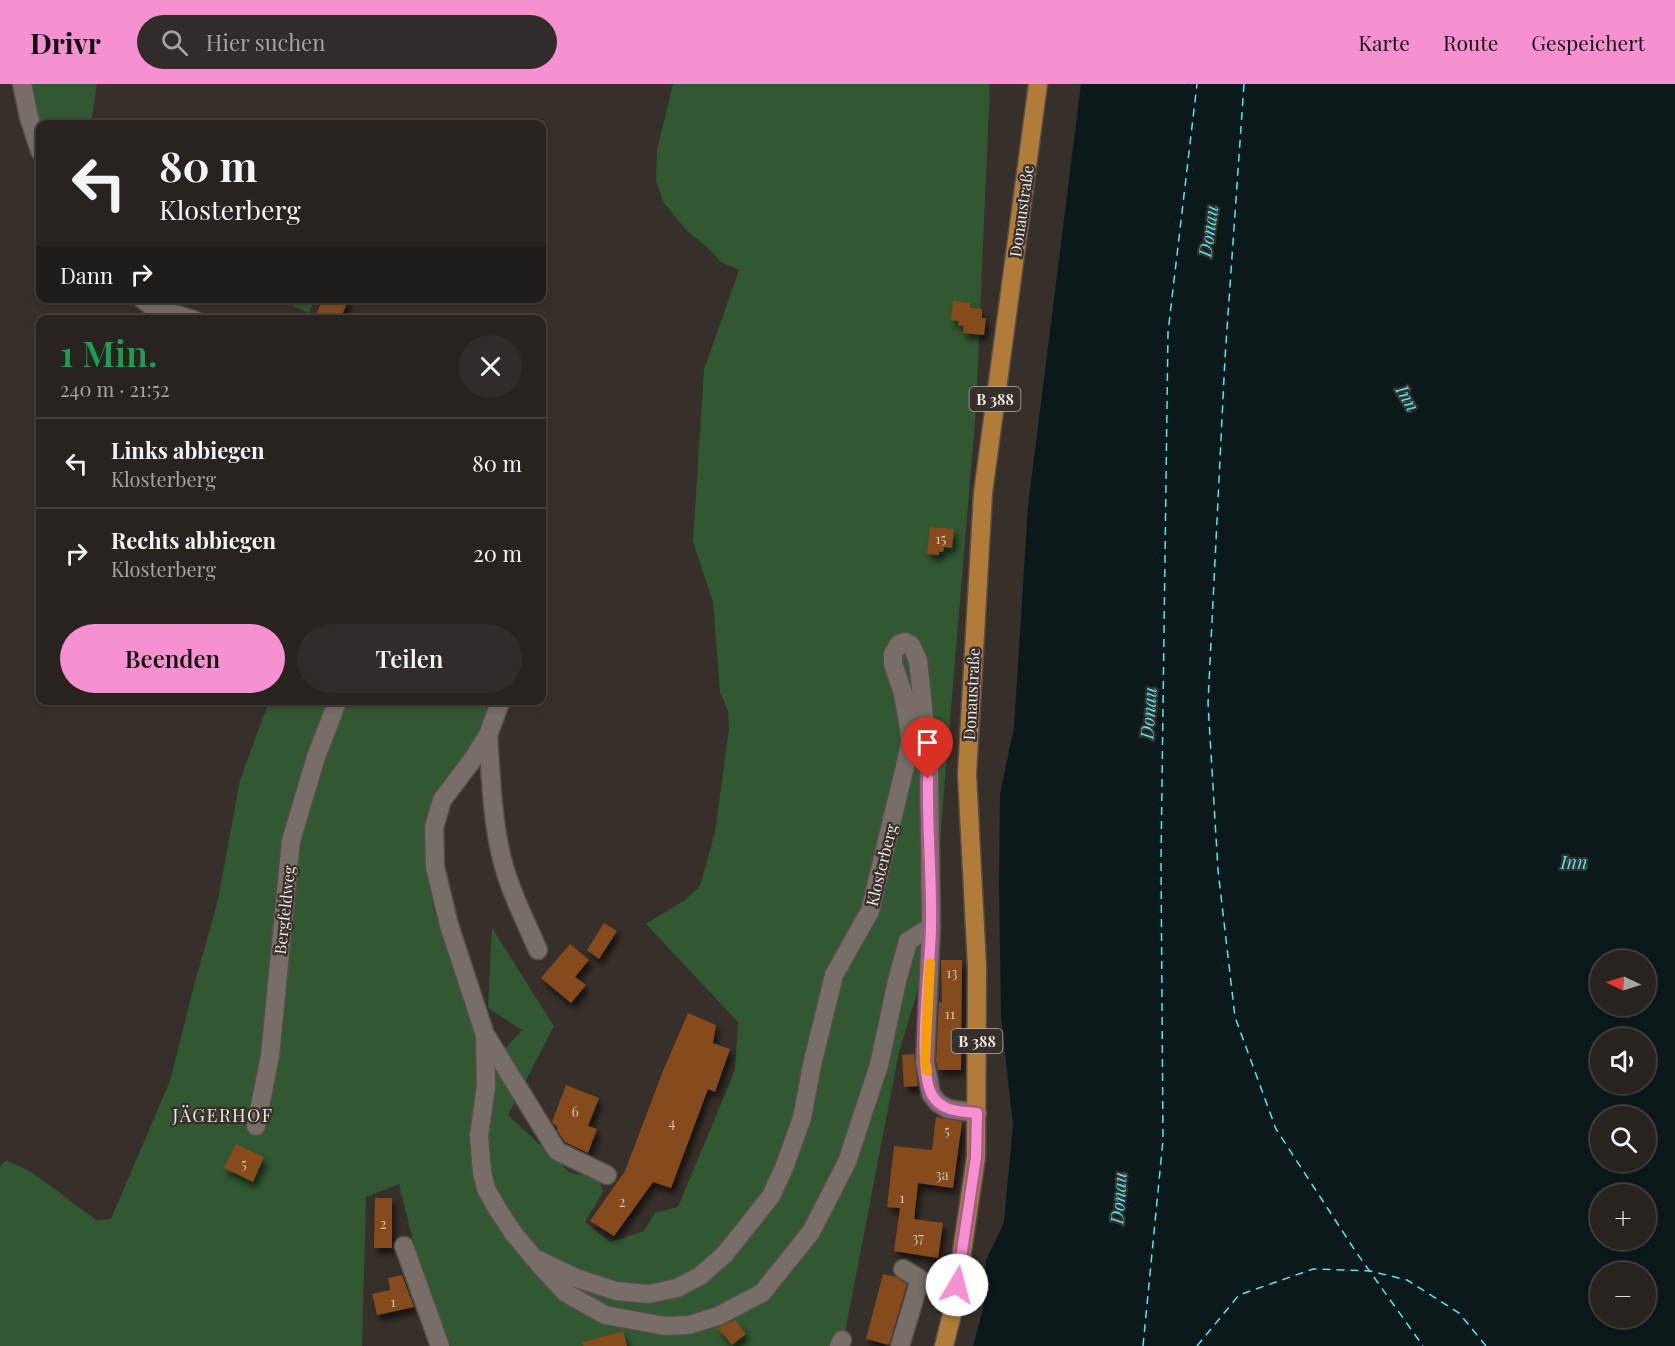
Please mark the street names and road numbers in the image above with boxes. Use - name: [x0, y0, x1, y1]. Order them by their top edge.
- street label: Donaustraße: [1004, 164, 1038, 258]
- road number: B 388: [970, 387, 1020, 411]
- street label: Donaustraße: [958, 647, 984, 741]
- street label: Klosterberg: [861, 821, 901, 908]
- street label: Bergfeldweg: [269, 864, 299, 955]
- road number: B 388: [952, 1029, 1002, 1053]

